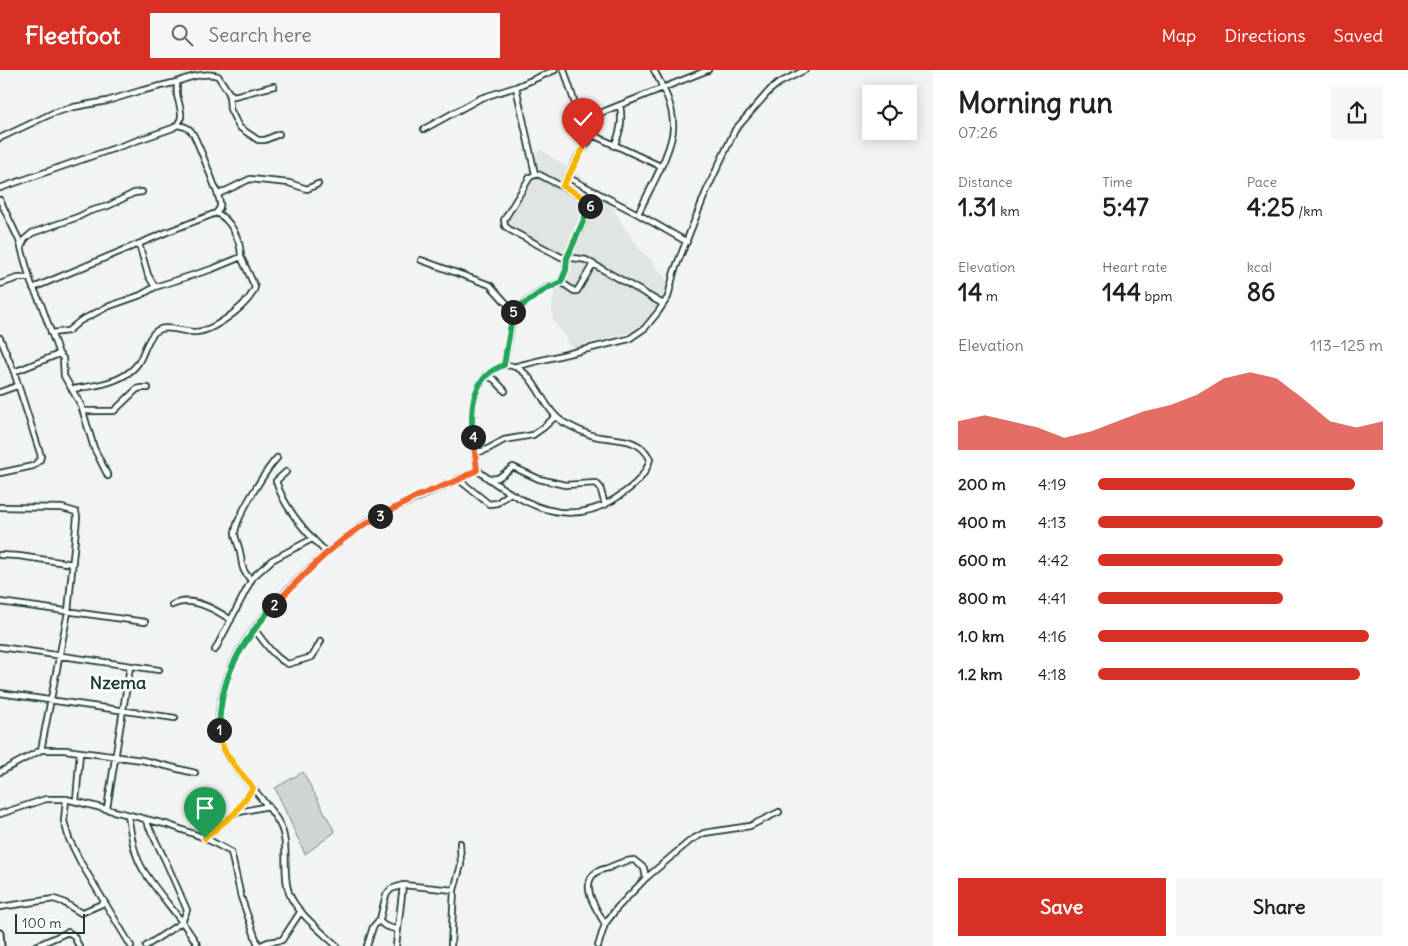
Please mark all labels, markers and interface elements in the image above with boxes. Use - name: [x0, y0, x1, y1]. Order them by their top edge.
- search box: [150, 13, 500, 58]
- text: Fleetfoot: [25, 20, 120, 50]
- icon: search: [168, 21, 196, 49]
- text: Search here: [208, 23, 311, 47]
- text: Map: [1161, 24, 1196, 47]
- text: Directions: [1224, 24, 1306, 47]
- text: Saved: [1334, 24, 1383, 47]
- map controls: [862, 85, 917, 140]
- button: locate: [862, 85, 917, 140]
- text: Morning run: [958, 85, 1113, 121]
- button: share: [1331, 87, 1383, 139]
- pin: [562, 98, 604, 149]
- icon: check: [569, 105, 597, 133]
- text: 07:26: [958, 122, 998, 142]
- text: Distance: [958, 173, 1013, 191]
- text: Time: [1102, 173, 1133, 191]
- text: Pace: [1247, 173, 1277, 191]
- text: 1.31: [958, 191, 997, 223]
- text: 5:47: [1102, 191, 1149, 223]
- text: 4:25: [1247, 191, 1295, 223]
- pin: 6: [578, 194, 602, 218]
- text: 6: [586, 197, 595, 215]
- text: km: [997, 202, 1020, 220]
- text: /km: [1295, 202, 1323, 220]
- text: Elevation: [958, 258, 1015, 276]
- text: Heart rate: [1102, 258, 1167, 276]
- text: kcal: [1247, 258, 1272, 276]
- text: 14: [958, 276, 982, 308]
- text: 144: [1102, 276, 1141, 308]
- text: 86: [1247, 276, 1275, 308]
- text: m: [982, 287, 998, 305]
- text: bpm: [1141, 287, 1172, 305]
- pin: 5: [500, 300, 526, 324]
- text: 5: [509, 303, 518, 321]
- text: Elevation: [958, 335, 1024, 355]
- text: 113–125 m: [1310, 335, 1383, 355]
- pin: 4: [460, 424, 486, 450]
- text: 4: [469, 428, 478, 446]
- text: 200 m: [958, 474, 1006, 494]
- text: 4:19: [1038, 474, 1066, 494]
- pin: 3: [368, 504, 392, 528]
- text: 3: [377, 507, 384, 525]
- text: 400 m: [958, 512, 1006, 532]
- text: 4:13: [1038, 512, 1066, 532]
- text: 600 m: [958, 550, 1006, 570]
- text: 4:42: [1038, 550, 1069, 570]
- text: 800 m: [958, 588, 1006, 608]
- text: 4:41: [1038, 588, 1066, 608]
- pin: 2: [262, 592, 286, 618]
- text: 2: [271, 596, 278, 614]
- text: 1.0 km: [958, 626, 1004, 646]
- text: 4:16: [1038, 626, 1066, 646]
- text: 1.2 km: [958, 664, 1002, 684]
- text: 4:18: [1038, 664, 1066, 684]
- district label: Nzema: [90, 671, 146, 694]
- pin: 1: [206, 718, 232, 742]
- text: 1: [217, 721, 222, 739]
- pin: [184, 787, 226, 838]
- icon: arrive: [191, 794, 219, 822]
- button: Save: [958, 878, 1166, 936]
- button: Share: [1176, 878, 1383, 936]
- scale bar: [15, 911, 85, 934]
- text: 100 m: [22, 914, 62, 932]

